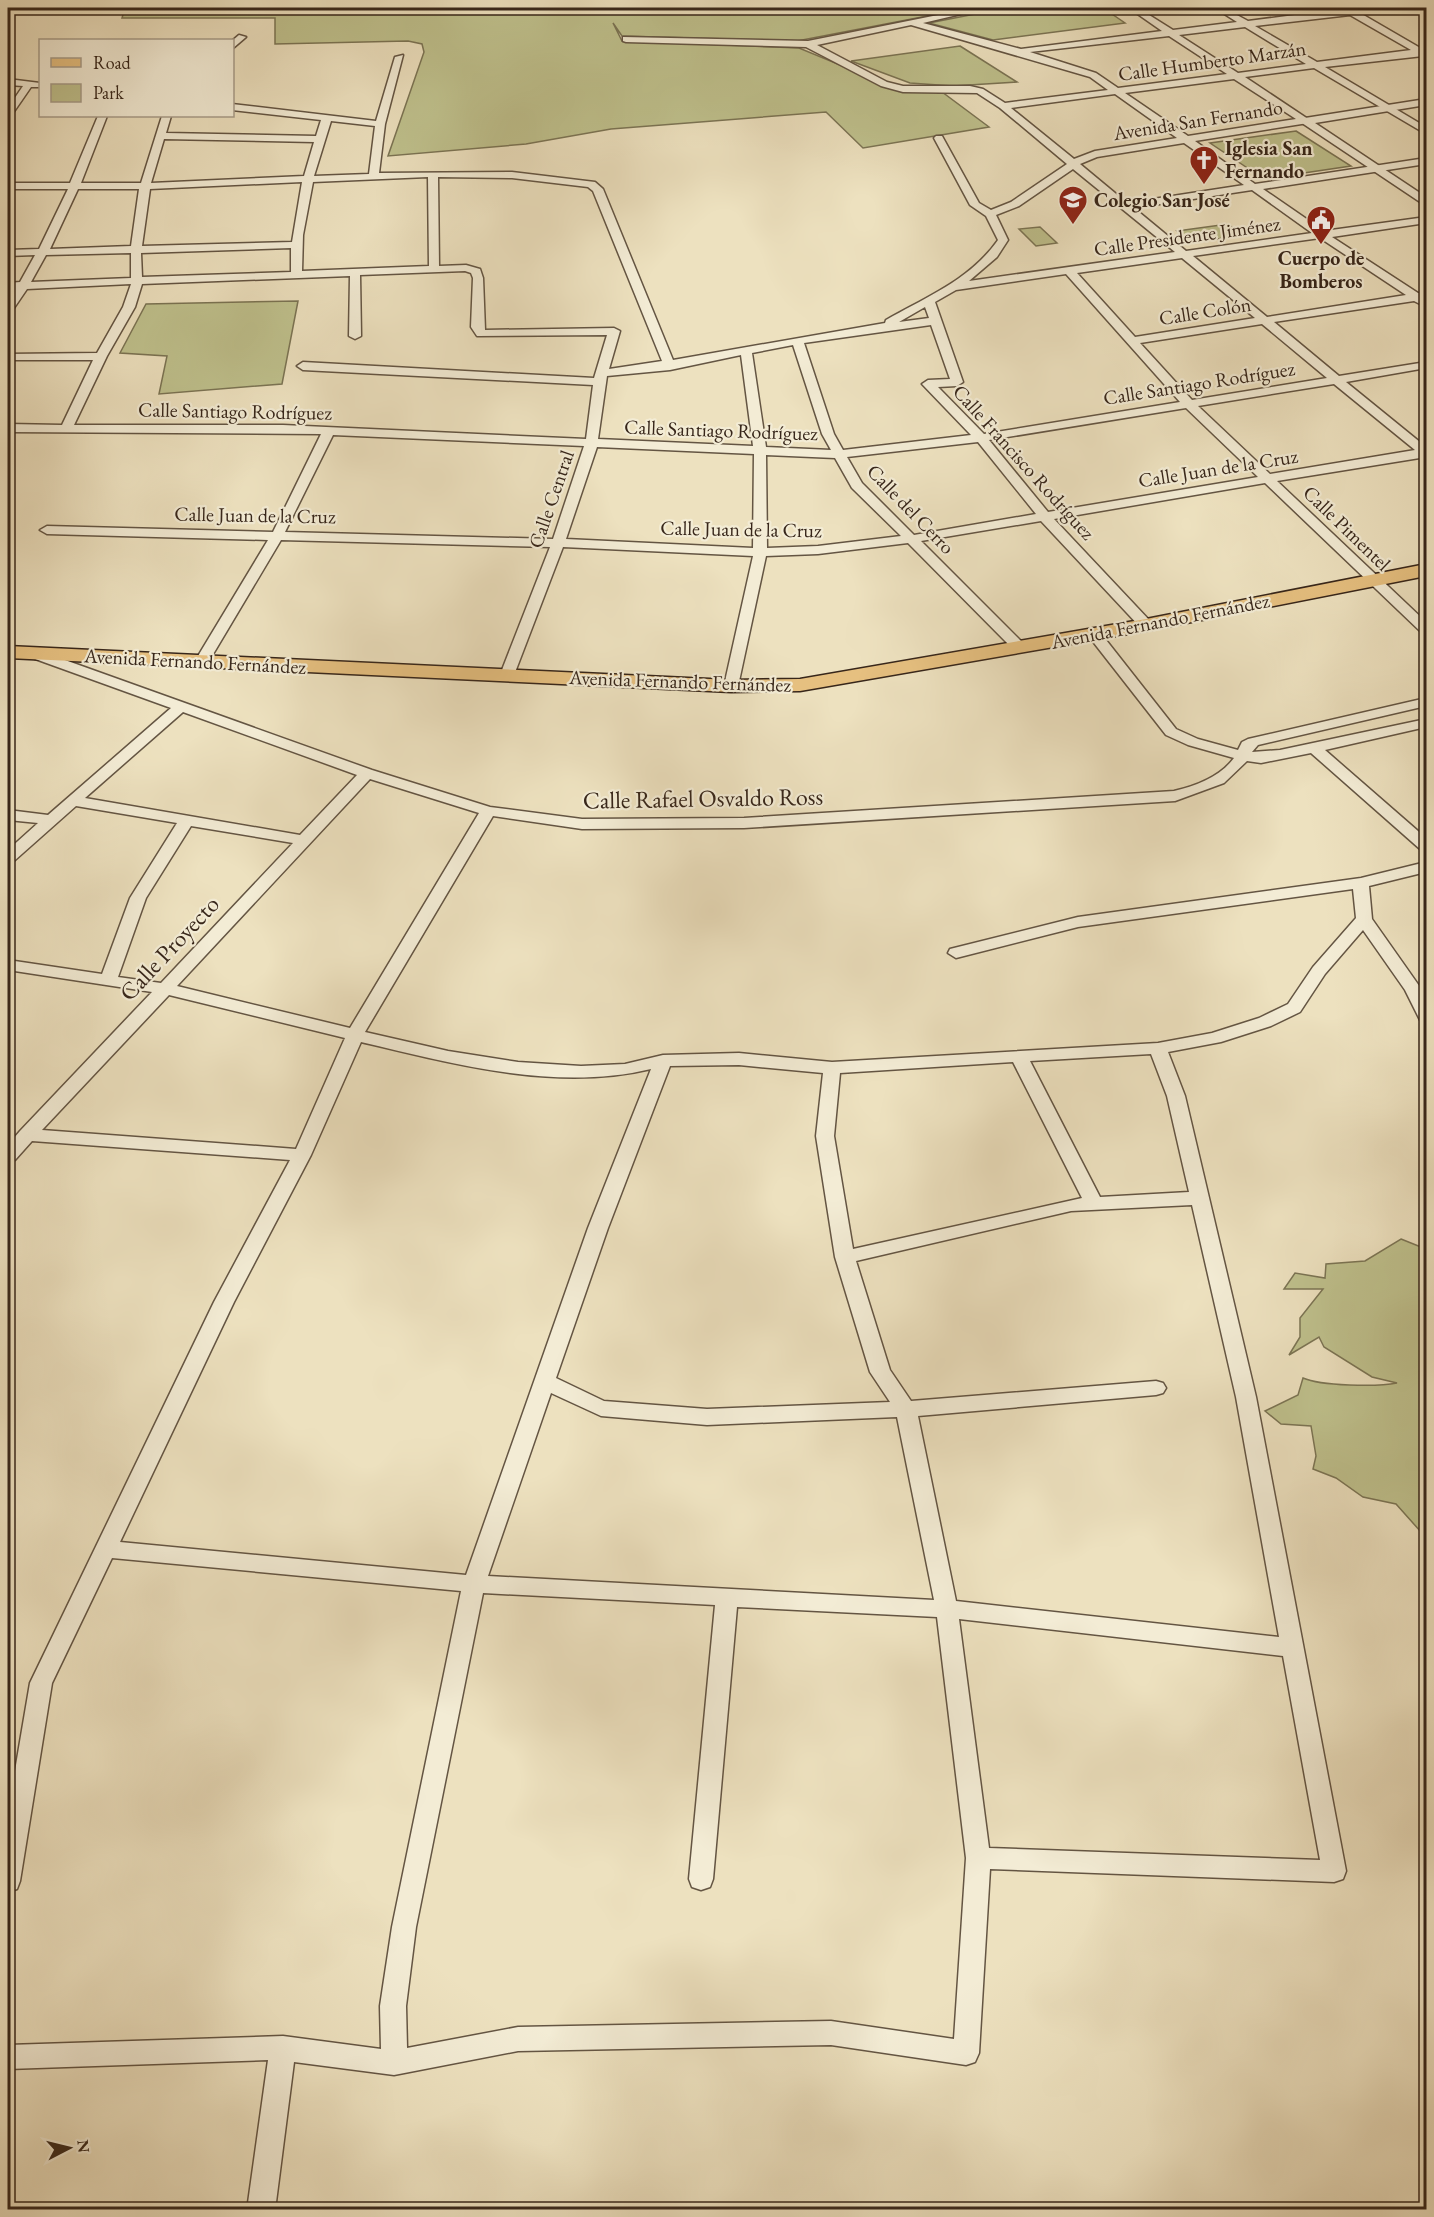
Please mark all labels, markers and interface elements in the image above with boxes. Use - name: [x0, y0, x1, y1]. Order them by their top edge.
- street label: Calle Humberto Marzán: [1117, 35, 1308, 87]
- legend: [39, 39, 234, 117]
- text: Road: [93, 51, 132, 74]
- text: Park: [93, 81, 124, 104]
- street label: Avenida San Fernando: [1110, 94, 1285, 146]
- place label: Iglesia San Fernando: [1225, 135, 1313, 184]
- church icon: Iglesia San Fernando: [1188, 144, 1220, 186]
- school or university icon: Colegio San José: [1057, 184, 1089, 226]
- place label: Colegio San José: [1094, 187, 1230, 213]
- public building icon: Cuerpo de Bomberos: [1305, 204, 1337, 246]
- street label: Calle Presidente Jiménez: [1092, 210, 1282, 262]
- place label: Cuerpo de Bomberos: [1278, 245, 1364, 294]
- street label: Calle Colón: [1157, 291, 1253, 331]
- street label: Calle Santiago Rodríguez: [1101, 355, 1297, 411]
- street label: Calle Francisco Rodríguez: [947, 379, 1101, 546]
- street label: Calle Santiago Rodríguez: [138, 396, 332, 426]
- street label: Calle Santiago Rodríguez: [624, 414, 819, 446]
- street label: Calle Juan de la Cruz: [1136, 442, 1300, 493]
- street label: Calle Central: [522, 446, 580, 551]
- street label: Calle del Cerro: [862, 458, 961, 560]
- street label: Calle Pimentel: [1298, 480, 1397, 576]
- street label: Calle Juan de la Cruz: [174, 501, 336, 529]
- street label: Calle Juan de la Cruz: [660, 515, 822, 543]
- street label: Avenida Fernando Fernández: [1048, 587, 1272, 655]
- street label: Avenida Fernando Fernández: [82, 642, 307, 680]
- street label: Avenida Fernando Fernández: [568, 664, 792, 698]
- street label: Calle Rafael Osvaldo Ross: [583, 780, 823, 816]
- street label: Calle Proyecto: [112, 889, 226, 1007]
- north arrow: [39, 2118, 99, 2178]
- text: N: [72, 2139, 95, 2154]

